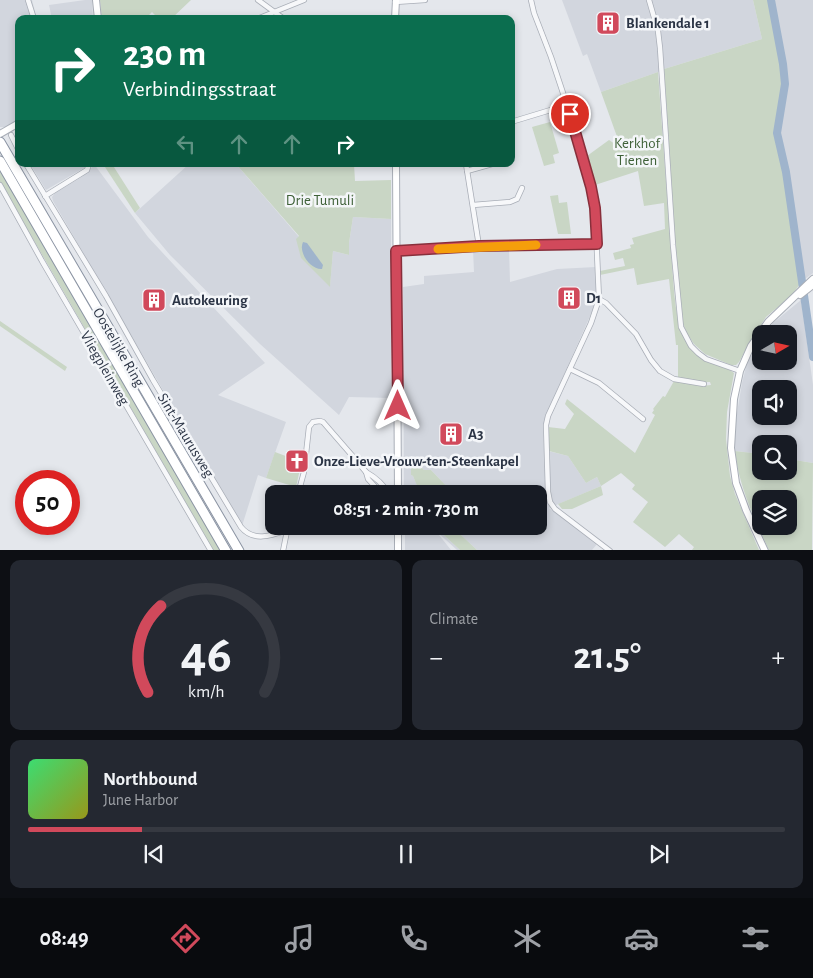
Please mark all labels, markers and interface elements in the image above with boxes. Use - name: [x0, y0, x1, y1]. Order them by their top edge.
- building icon: Blankendale 1: [595, 10, 621, 36]
- place label: Blankendale 1: [626, 16, 710, 31]
- icon: right: [40, 35, 105, 100]
- text: 230 m: [123, 37, 206, 72]
- text: Verbindingsstraat: [123, 78, 276, 100]
- pin: [549, 93, 591, 135]
- icon: arrive: [556, 100, 584, 128]
- icon: left: [172, 130, 200, 158]
- icon: ahead: [225, 130, 253, 158]
- icon: ahead: [278, 130, 306, 158]
- icon: right: [331, 130, 359, 158]
- park label: Kerkhof Tienen: [614, 136, 661, 168]
- park label: Drie Tumuli: [286, 193, 354, 208]
- building icon: D1: [556, 285, 582, 311]
- building icon: Autokeuring: [141, 287, 167, 313]
- place label: D1: [586, 291, 601, 306]
- place label: Autokeuring: [172, 293, 248, 308]
- street label: Oostelijke Ring: [90, 305, 147, 390]
- north arrow: [752, 325, 798, 370]
- map controls: [752, 325, 797, 535]
- street label: Vliegpleinweg: [77, 329, 132, 409]
- position arrow: [371, 379, 423, 431]
- button: sound: [752, 380, 797, 425]
- street label: Sint-Maurusweg: [155, 391, 217, 481]
- building icon: A3: [438, 421, 464, 447]
- place label: A3: [468, 427, 483, 442]
- button: search: [752, 435, 797, 480]
- church icon: Onze-Lieve-Vrouw-ten-Steenkapel: [284, 448, 310, 474]
- place label: Onze-Lieve-Vrouw-ten-Steenkapel: [314, 454, 519, 469]
- speed limit sign: 50: [15, 470, 80, 535]
- button: layers: [752, 490, 797, 535]
- text: 08:51 · 2 min · 730 m: [333, 500, 479, 519]
- text: Climate: [430, 611, 478, 627]
- text: 46: [180, 629, 231, 681]
- text: 21.5°: [573, 638, 641, 676]
- text: −: [430, 644, 443, 672]
- text: +: [772, 644, 785, 672]
- text: km/h: [187, 683, 224, 701]
- text: Northbound: [103, 770, 198, 789]
- text: June Harbor: [103, 792, 178, 808]
- icon: previous: [140, 840, 168, 868]
- icon: pause: [392, 840, 420, 868]
- icon: next: [645, 840, 673, 868]
- icon: directions: [168, 921, 203, 956]
- icon: music: [282, 921, 317, 956]
- icon: phone: [396, 921, 431, 956]
- icon: climate: [510, 921, 545, 956]
- icon: car: [624, 921, 659, 956]
- icon: filters: [738, 921, 773, 956]
- text: 08:49: [40, 927, 89, 949]

